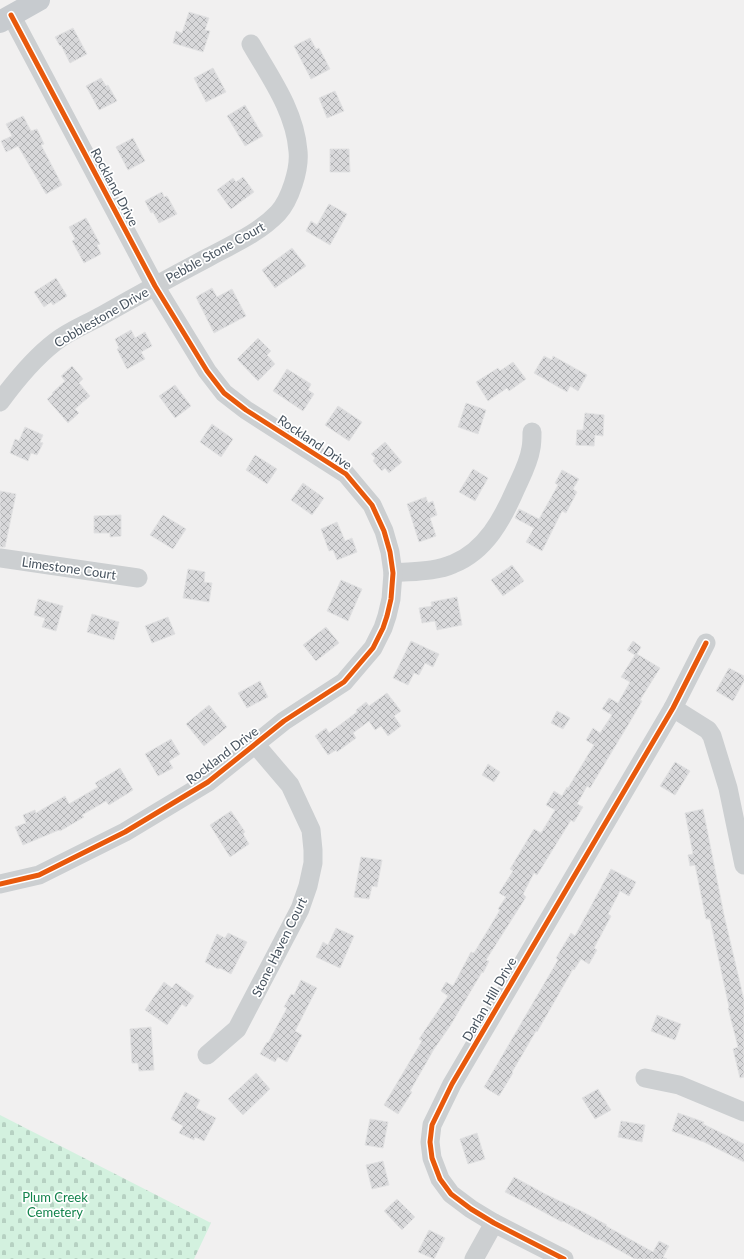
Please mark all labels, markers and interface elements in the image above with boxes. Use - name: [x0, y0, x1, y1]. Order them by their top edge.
- street label: Rockland Drive: [88, 145, 142, 229]
- street label: Pebble Stone Court: [163, 218, 268, 286]
- street label: Cobblestone Drive: [51, 283, 151, 351]
- street label: Rockland Drive: [275, 411, 355, 473]
- street label: Limestone Court: [21, 553, 117, 583]
- street label: Rockland Drive: [183, 723, 261, 787]
- street label: Stone Haven Court: [248, 894, 310, 999]
- street label: Darlan Hill Drive: [458, 954, 520, 1044]
- park label: Plum Creek Cemetery: [22, 1189, 88, 1220]

